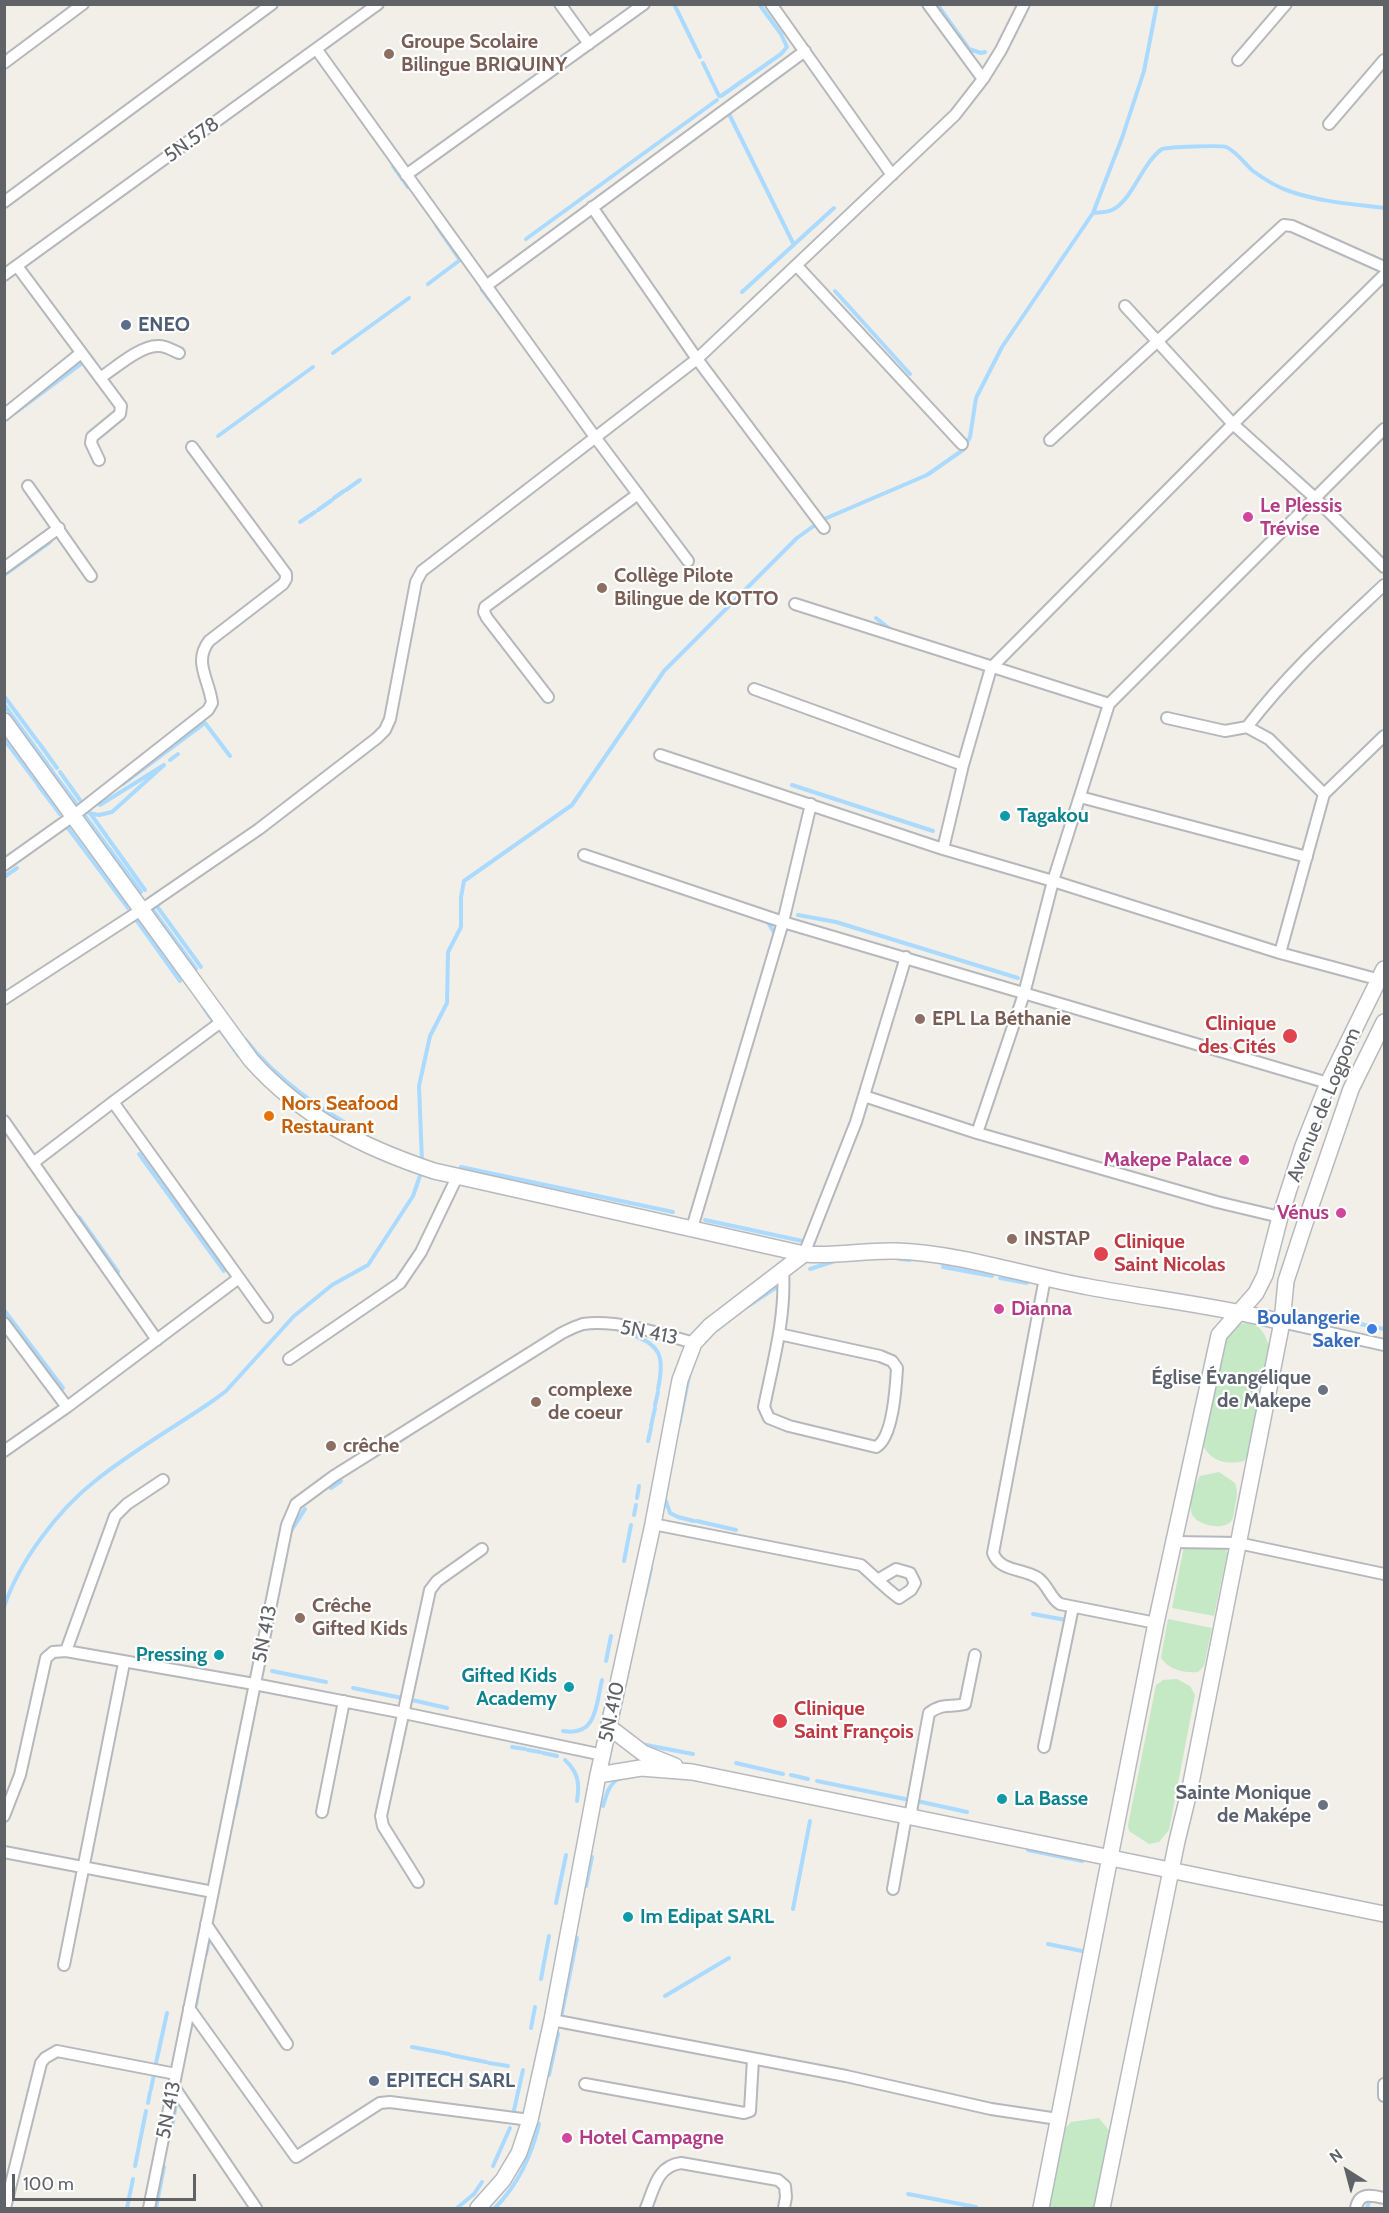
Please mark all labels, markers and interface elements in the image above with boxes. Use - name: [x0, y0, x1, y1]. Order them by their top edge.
- place label: Groupe Scolaire Bilingue BRIQUINY: [401, 30, 567, 77]
- marker: Groupe Scolaire Bilingue BRIQUINY: [382, 47, 396, 61]
- street label: 5N.578: [160, 112, 224, 168]
- place label: ENEO: [138, 313, 190, 337]
- marker: ENEO: [119, 318, 133, 332]
- place label: Le Plessis Trévise: [1260, 494, 1342, 541]
- marker: Le Plessis Trévise: [1241, 510, 1255, 524]
- place label: Collège Pilote Bilingue de KOTTO: [614, 564, 779, 611]
- marker: Collège Pilote Bilingue de KOTTO: [595, 581, 609, 595]
- place label: Tagakou: [1017, 804, 1089, 828]
- marker: Tagakou: [998, 809, 1012, 823]
- place label: EPL La Béthanie: [932, 1007, 1071, 1031]
- marker: EPL La Béthanie: [913, 1012, 927, 1026]
- place label: Clinique des Cités: [1198, 1012, 1276, 1059]
- street label: Avenue de Logpom: [1282, 1024, 1366, 1186]
- marker: Clinique des Cités: [1281, 1027, 1299, 1045]
- place label: Nors Seafood Restaurant: [281, 1092, 398, 1139]
- marker: Nors Seafood Restaurant: [262, 1109, 276, 1123]
- place label: Makepe Palace: [1104, 1148, 1232, 1172]
- marker: Makepe Palace: [1237, 1153, 1251, 1167]
- place label: Vénus: [1277, 1201, 1329, 1225]
- marker: Vénus: [1334, 1206, 1348, 1220]
- place label: INSTAP: [1024, 1227, 1090, 1251]
- place label: Clinique Saint Nicolas: [1114, 1230, 1226, 1277]
- marker: INSTAP: [1005, 1232, 1019, 1246]
- marker: Clinique Saint Nicolas: [1092, 1245, 1110, 1263]
- place label: Dianna: [1011, 1297, 1072, 1321]
- marker: Dianna: [992, 1302, 1006, 1316]
- place label: Boulangerie Saker: [1257, 1306, 1360, 1353]
- street label: 5N 413: [618, 1316, 680, 1350]
- marker: Boulangerie Saker: [1365, 1322, 1379, 1336]
- place label: Église Évangélique de Makepe: [1151, 1366, 1311, 1413]
- place label: complexe de coeur: [548, 1378, 632, 1425]
- marker: Église Évangélique de Makepe: [1316, 1383, 1330, 1397]
- marker: complexe de coeur: [529, 1395, 543, 1409]
- place label: crêche: [343, 1434, 399, 1458]
- marker: crêche: [324, 1439, 338, 1453]
- place label: Crêche Gifted Kids: [312, 1594, 408, 1641]
- street label: 5N 413: [248, 1603, 282, 1665]
- marker: Crêche Gifted Kids: [293, 1611, 307, 1625]
- place label: Pressing: [136, 1643, 207, 1667]
- marker: Pressing: [212, 1648, 226, 1662]
- place label: Gifted Kids Academy: [461, 1664, 557, 1711]
- marker: Gifted Kids Academy: [562, 1680, 576, 1694]
- street label: 5N.410: [594, 1680, 630, 1744]
- place label: Clinique Saint François: [794, 1697, 914, 1744]
- marker: Clinique Saint François: [771, 1712, 789, 1730]
- place label: Sainte Monique de Maképe: [1176, 1781, 1311, 1828]
- place label: La Basse: [1014, 1787, 1088, 1811]
- marker: La Basse: [995, 1792, 1009, 1806]
- marker: Sainte Monique de Maképe: [1316, 1798, 1330, 1812]
- place label: Im Edipat SARL: [640, 1905, 774, 1929]
- marker: Im Edipat SARL: [621, 1910, 635, 1924]
- place label: EPITECH SARL: [386, 2069, 515, 2093]
- marker: EPITECH SARL: [367, 2074, 381, 2088]
- street label: 5N 413: [152, 2079, 186, 2141]
- place label: Hotel Campagne: [579, 2126, 724, 2150]
- marker: Hotel Campagne: [560, 2131, 574, 2145]
- north arrow: [1317, 2141, 1377, 2201]
- text: N: [1326, 2145, 1346, 2167]
- scale bar: [15, 2162, 200, 2200]
- text: 100 m: [23, 2173, 74, 2195]

